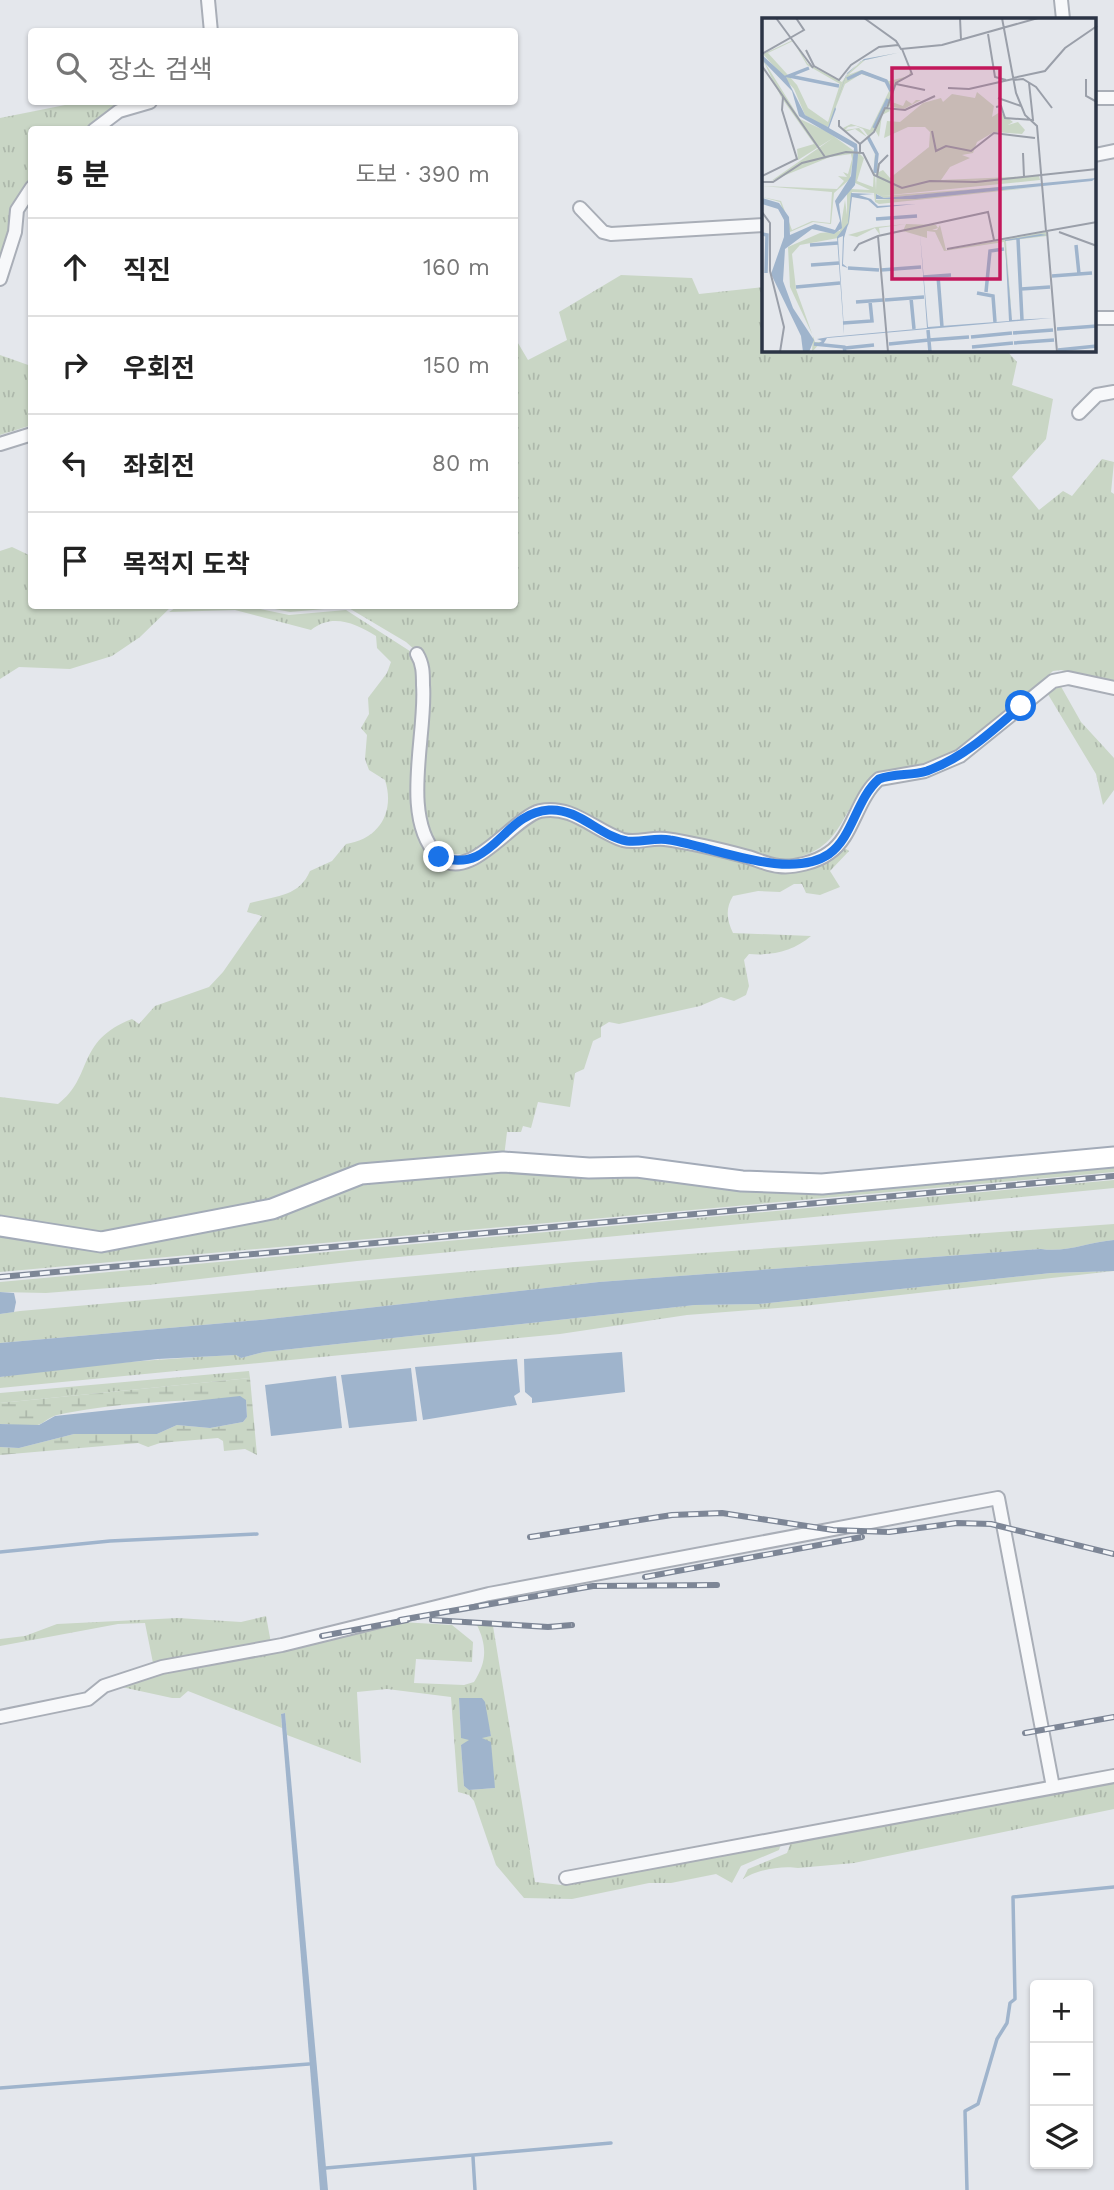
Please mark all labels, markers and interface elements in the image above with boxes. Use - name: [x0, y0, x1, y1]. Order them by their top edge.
- inset map: [762, 18, 1096, 352]
- search box: [28, 28, 518, 105]
- icon: search: [52, 48, 90, 86]
- text: 장소 검색: [108, 54, 213, 84]
- text: 5 분: [56, 157, 110, 192]
- text: 도보 · 390 m: [355, 161, 490, 188]
- icon: ahead: [56, 248, 94, 286]
- text: 160 m: [423, 254, 490, 281]
- text: 직진: [123, 255, 171, 285]
- icon: right: [56, 346, 94, 384]
- text: 150 m: [424, 352, 490, 379]
- text: 우회전: [123, 353, 195, 383]
- icon: left: [56, 444, 94, 482]
- text: 80 m: [432, 450, 490, 477]
- text: 좌회전: [123, 451, 195, 481]
- icon: arrive: [56, 542, 94, 580]
- text: 목적지 도착: [123, 549, 250, 579]
- route start: [1005, 690, 1036, 721]
- route end: [423, 841, 454, 872]
- map controls: [1030, 1980, 1093, 2169]
- button: +: [1030, 1980, 1093, 2043]
- button: −: [1030, 2043, 1093, 2106]
- button: layers: [1030, 2106, 1093, 2169]

